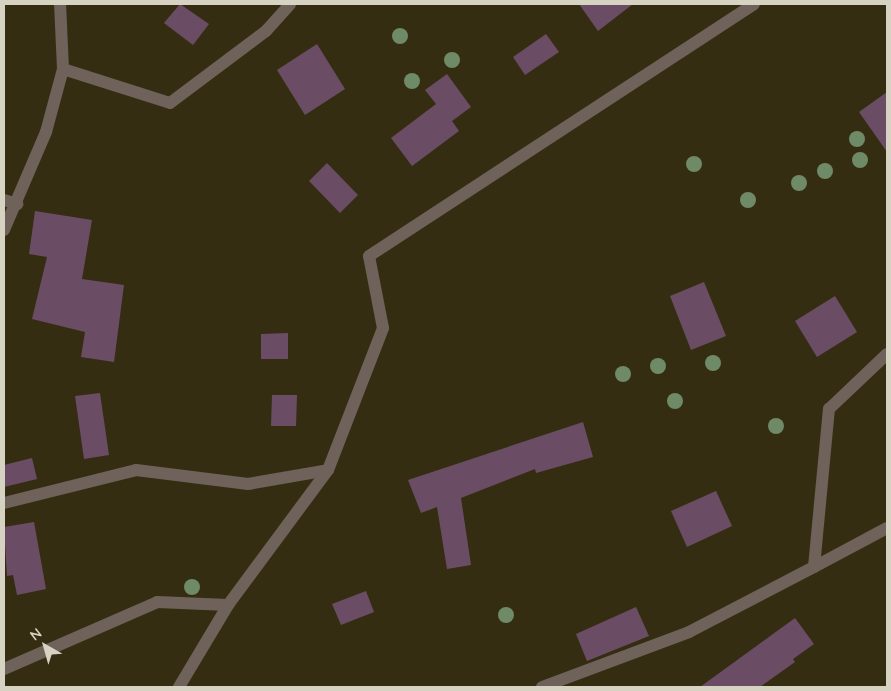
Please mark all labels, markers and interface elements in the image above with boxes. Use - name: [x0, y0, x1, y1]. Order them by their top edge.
- north arrow: [20, 621, 70, 671]
- text: N: [26, 624, 45, 644]

